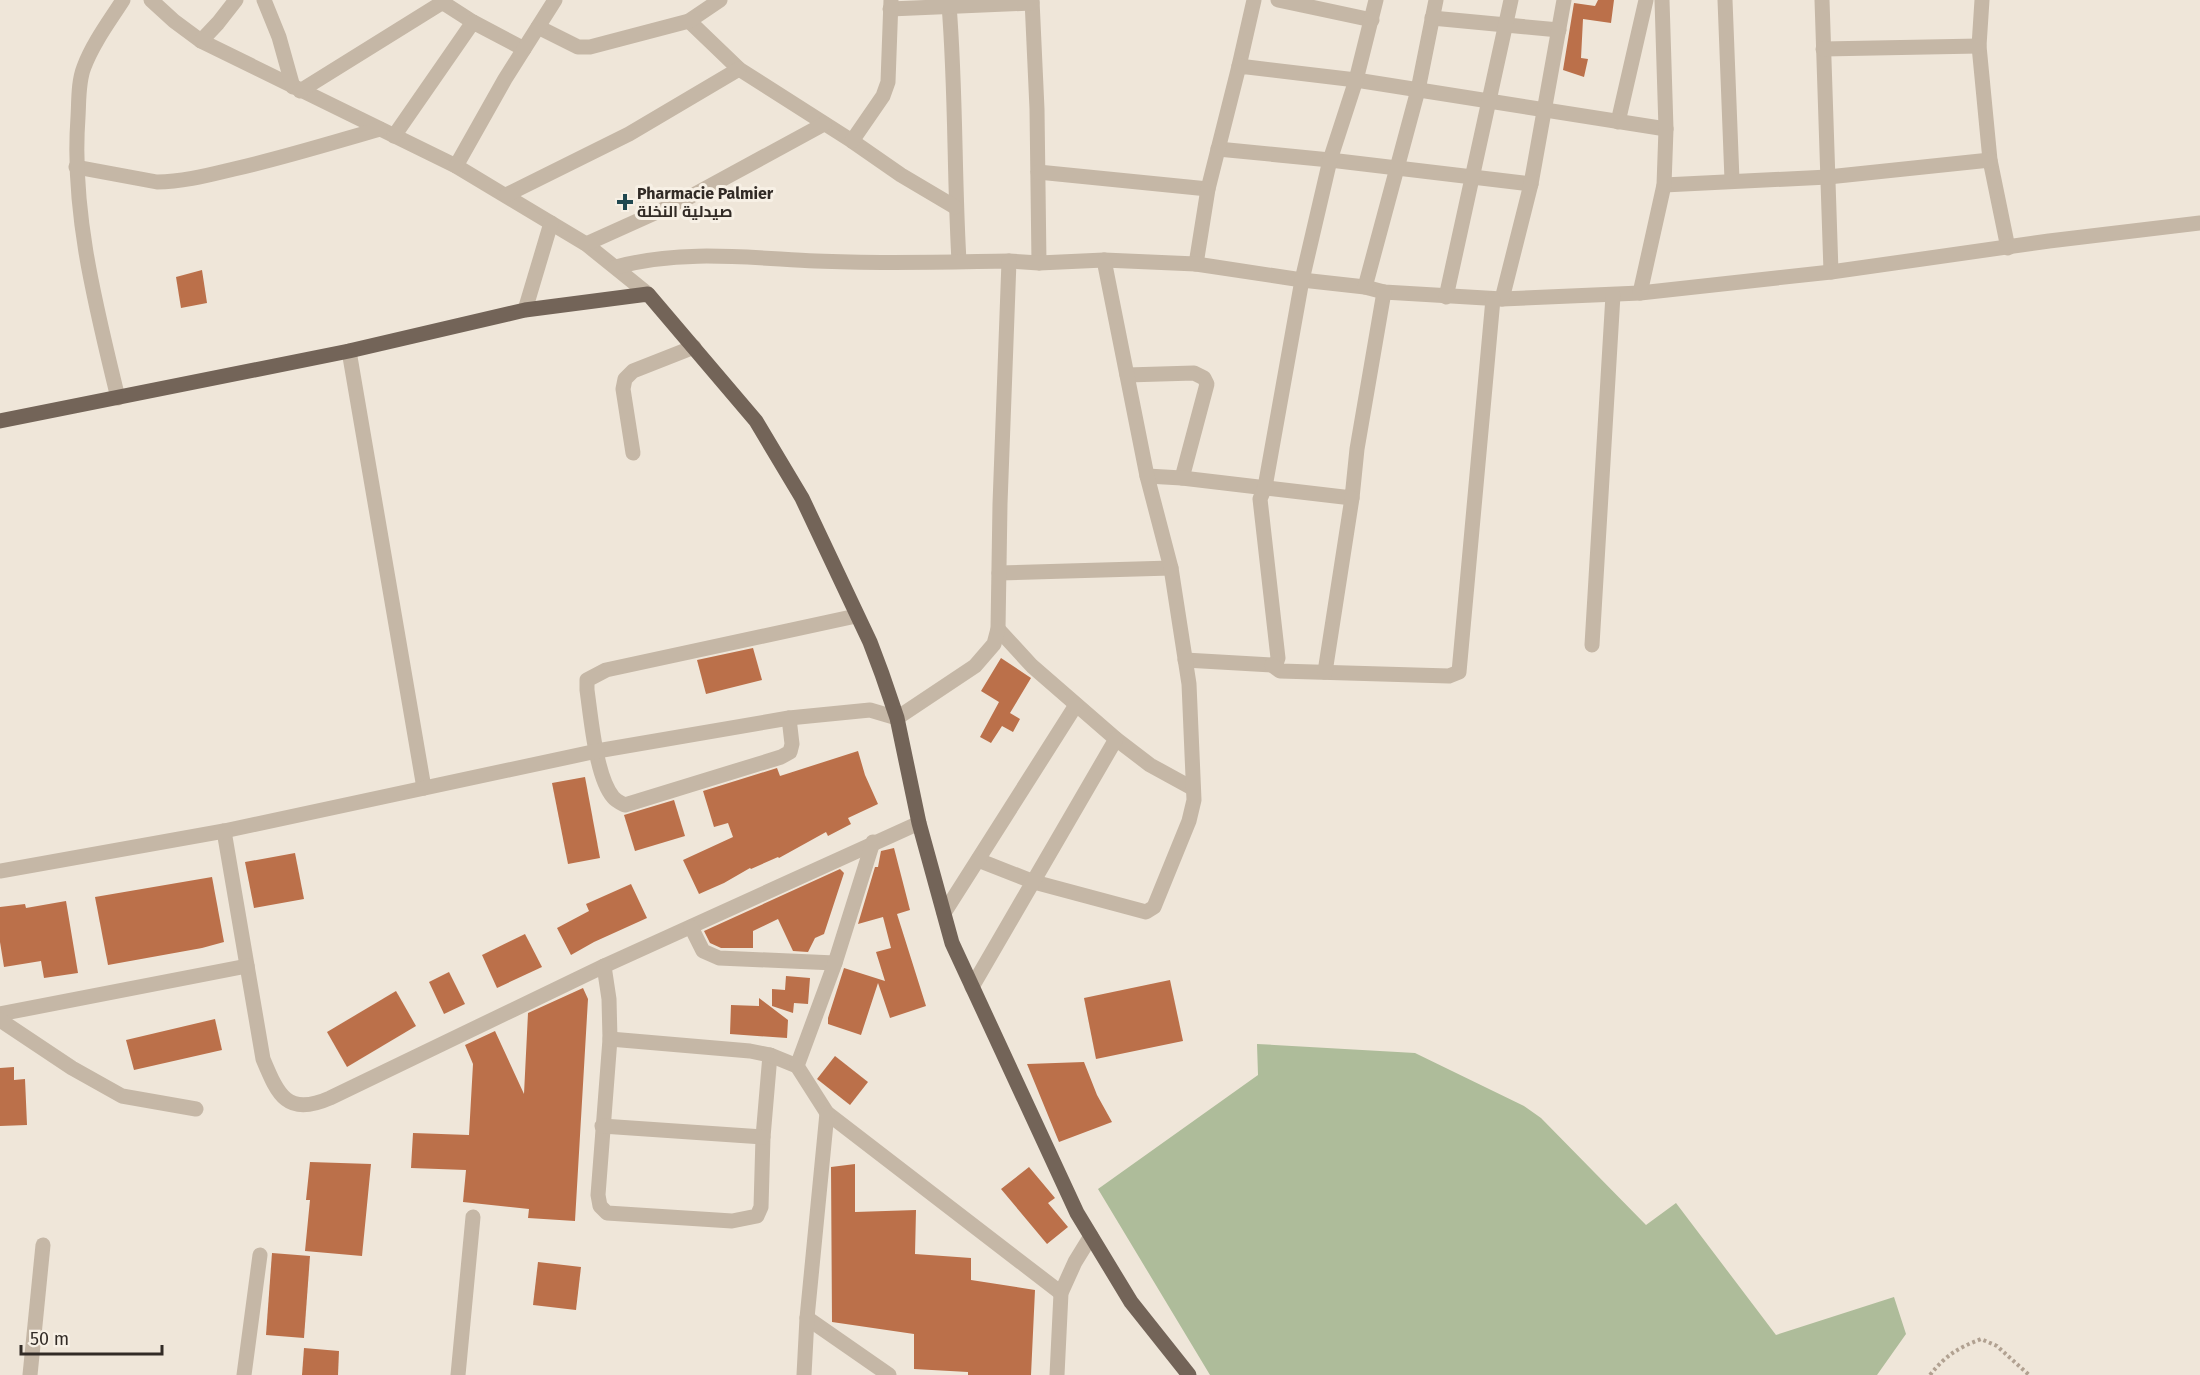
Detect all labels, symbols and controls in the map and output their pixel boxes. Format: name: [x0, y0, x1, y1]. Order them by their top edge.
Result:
place label: Pharmacie Palmier صيدلية النخلة: [637, 184, 774, 221]
marker: Pharmacie Palmier صيدلية النخلة: [618, 195, 632, 209]
scale bar: [21, 1318, 162, 1356]
text: 50 m: [30, 1328, 69, 1350]

